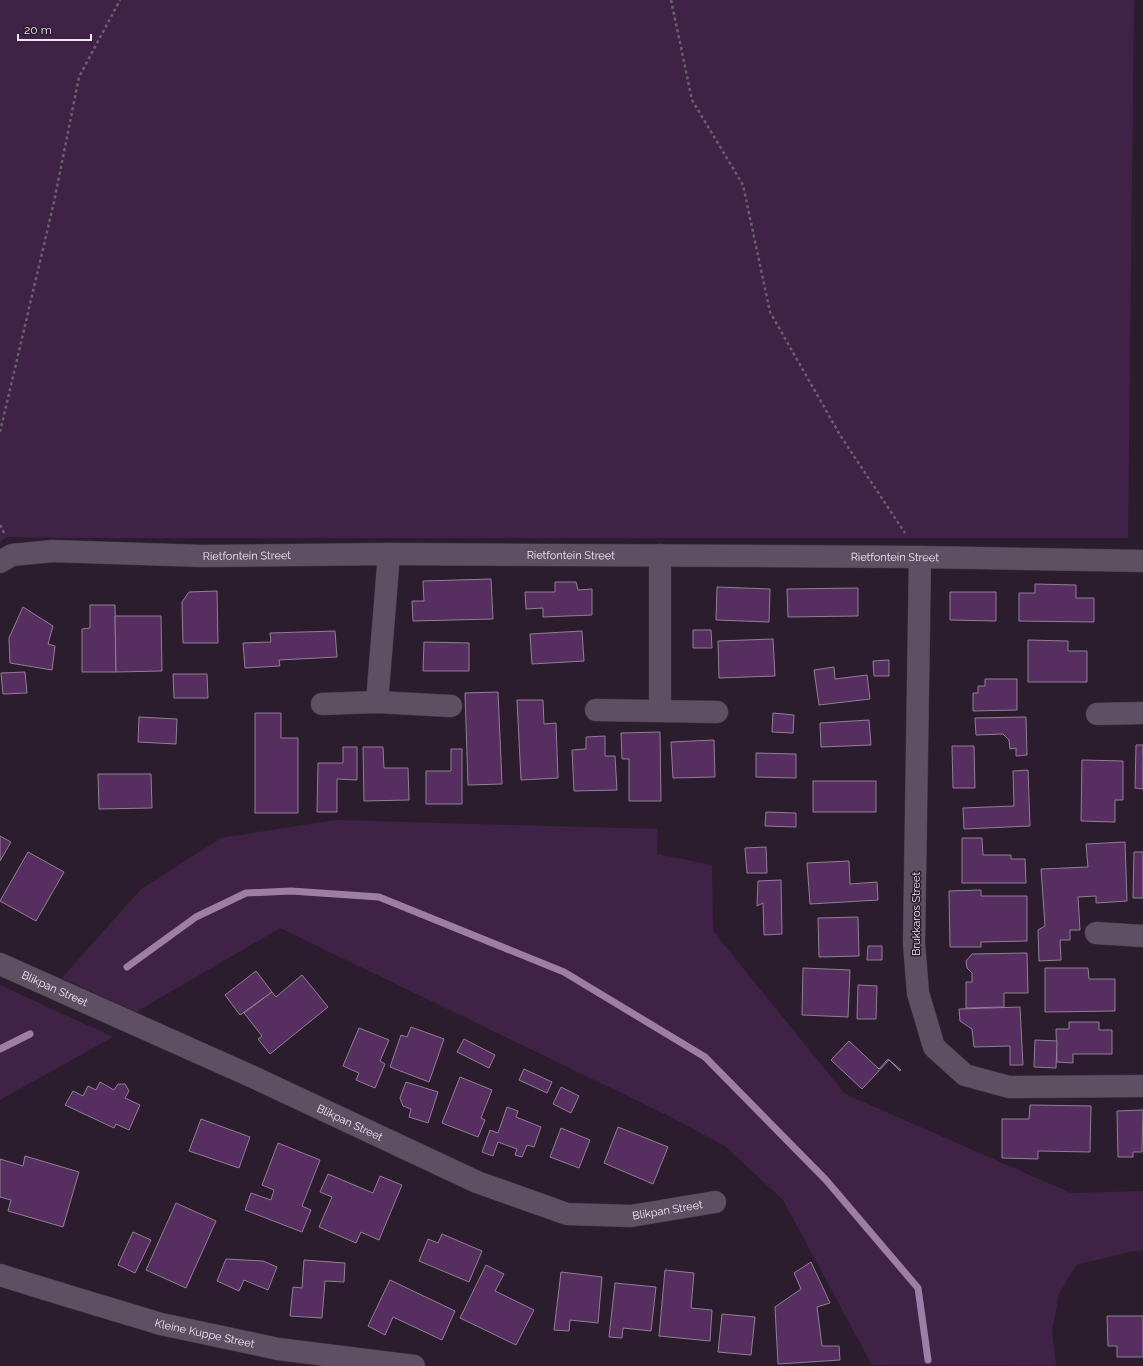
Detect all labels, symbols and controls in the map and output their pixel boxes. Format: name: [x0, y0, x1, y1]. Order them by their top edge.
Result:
scale bar: [18, 16, 91, 42]
text: 20 m: [24, 23, 52, 37]
street label: Rietfontein Street: [527, 548, 615, 562]
street label: Rietfontein Street: [203, 549, 291, 563]
street label: Rietfontein Street: [851, 550, 939, 564]
street label: Brukkaros Street: [910, 872, 923, 956]
street label: Blikpan Street: [20, 968, 90, 1009]
street label: Blikpan Street: [315, 1101, 385, 1143]
street label: Blikpan Street: [631, 1198, 704, 1222]
street label: Kleine Kuppe Street: [153, 1316, 256, 1350]

